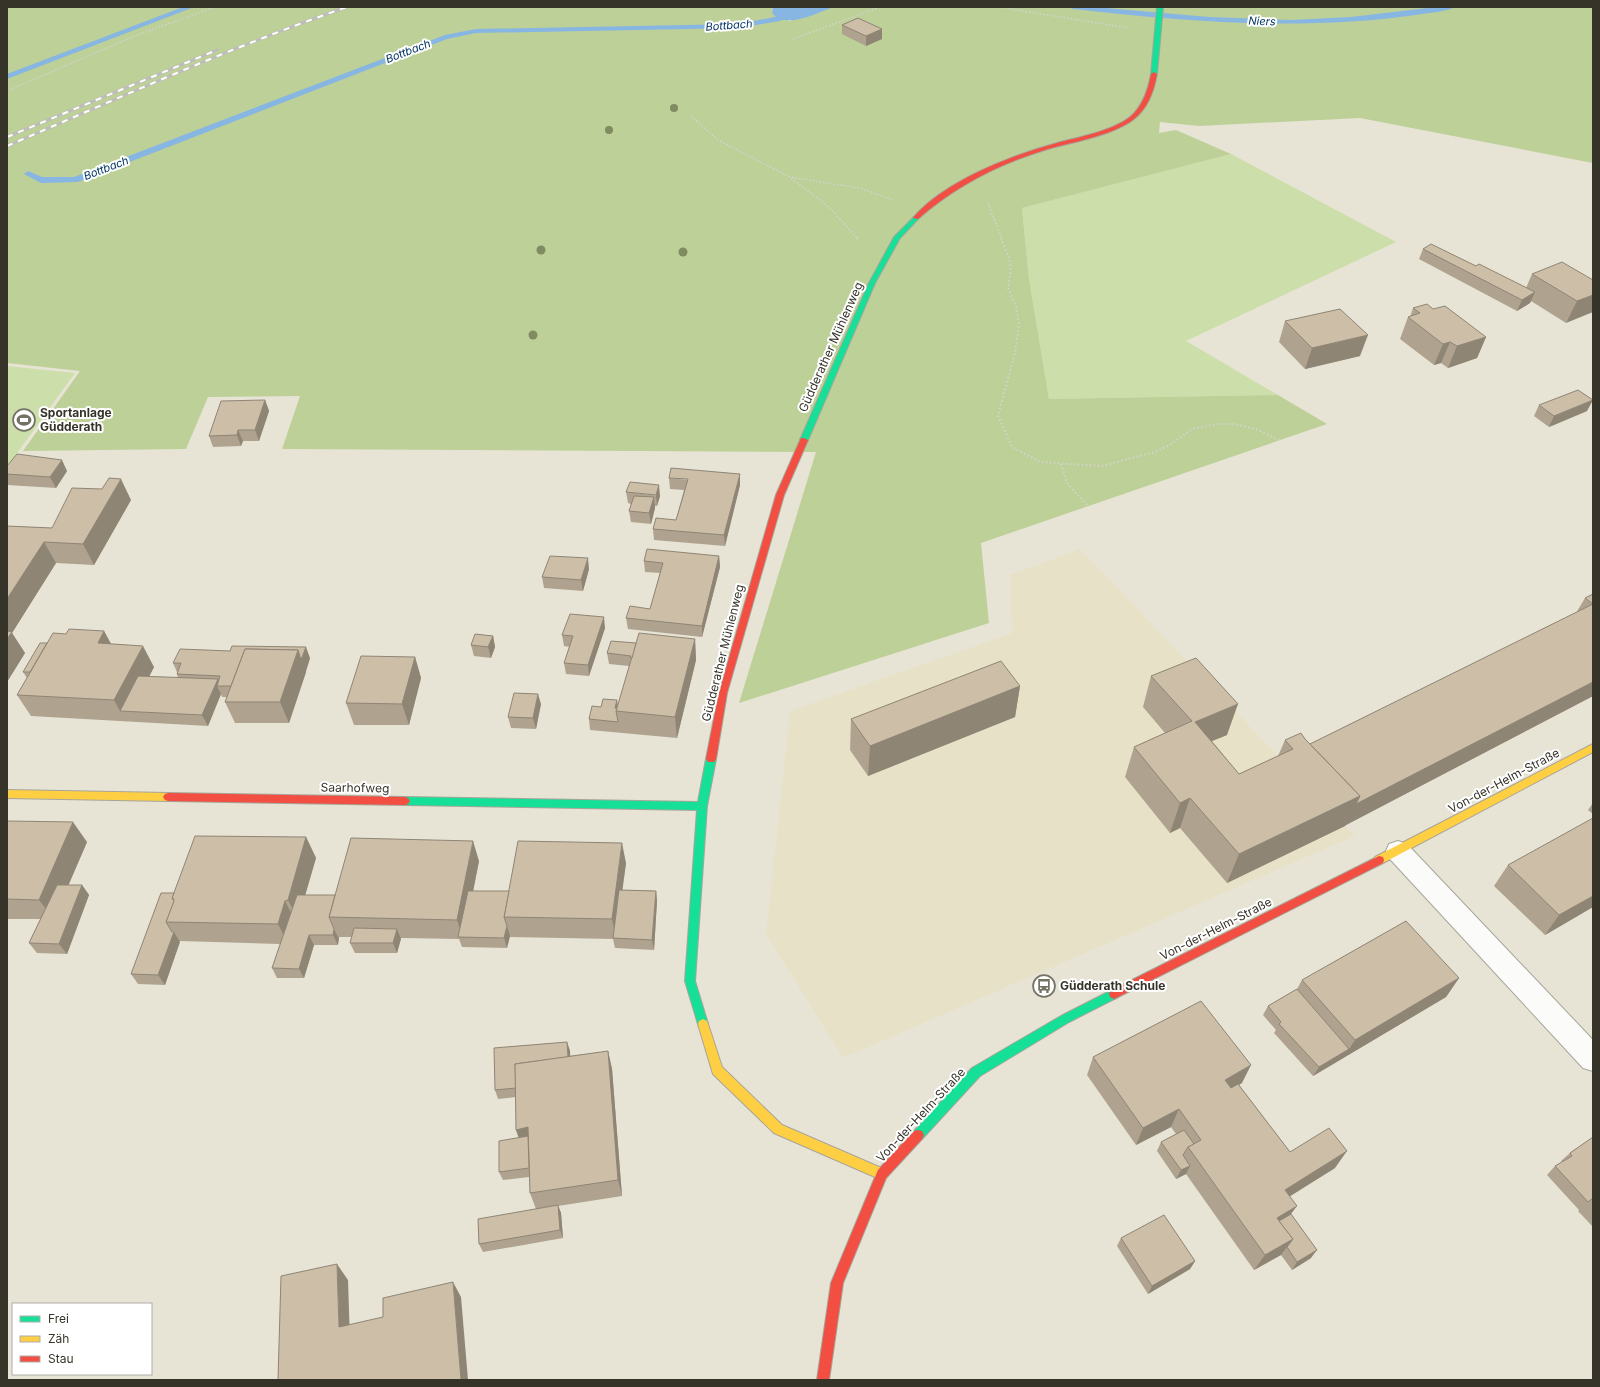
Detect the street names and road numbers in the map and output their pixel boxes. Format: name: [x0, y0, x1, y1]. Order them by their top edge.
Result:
street label: Güdderather Mühlenweg: [795, 279, 866, 414]
street label: Güdderather Mühlenweg: [698, 583, 747, 723]
street label: Von-der-Helm-Straße: [1446, 745, 1562, 816]
street label: Saarhofweg: [321, 779, 390, 796]
street label: Von-der-Helm-Straße: [1157, 894, 1274, 963]
street label: Von-der-Helm-Straße: [873, 1064, 968, 1165]

